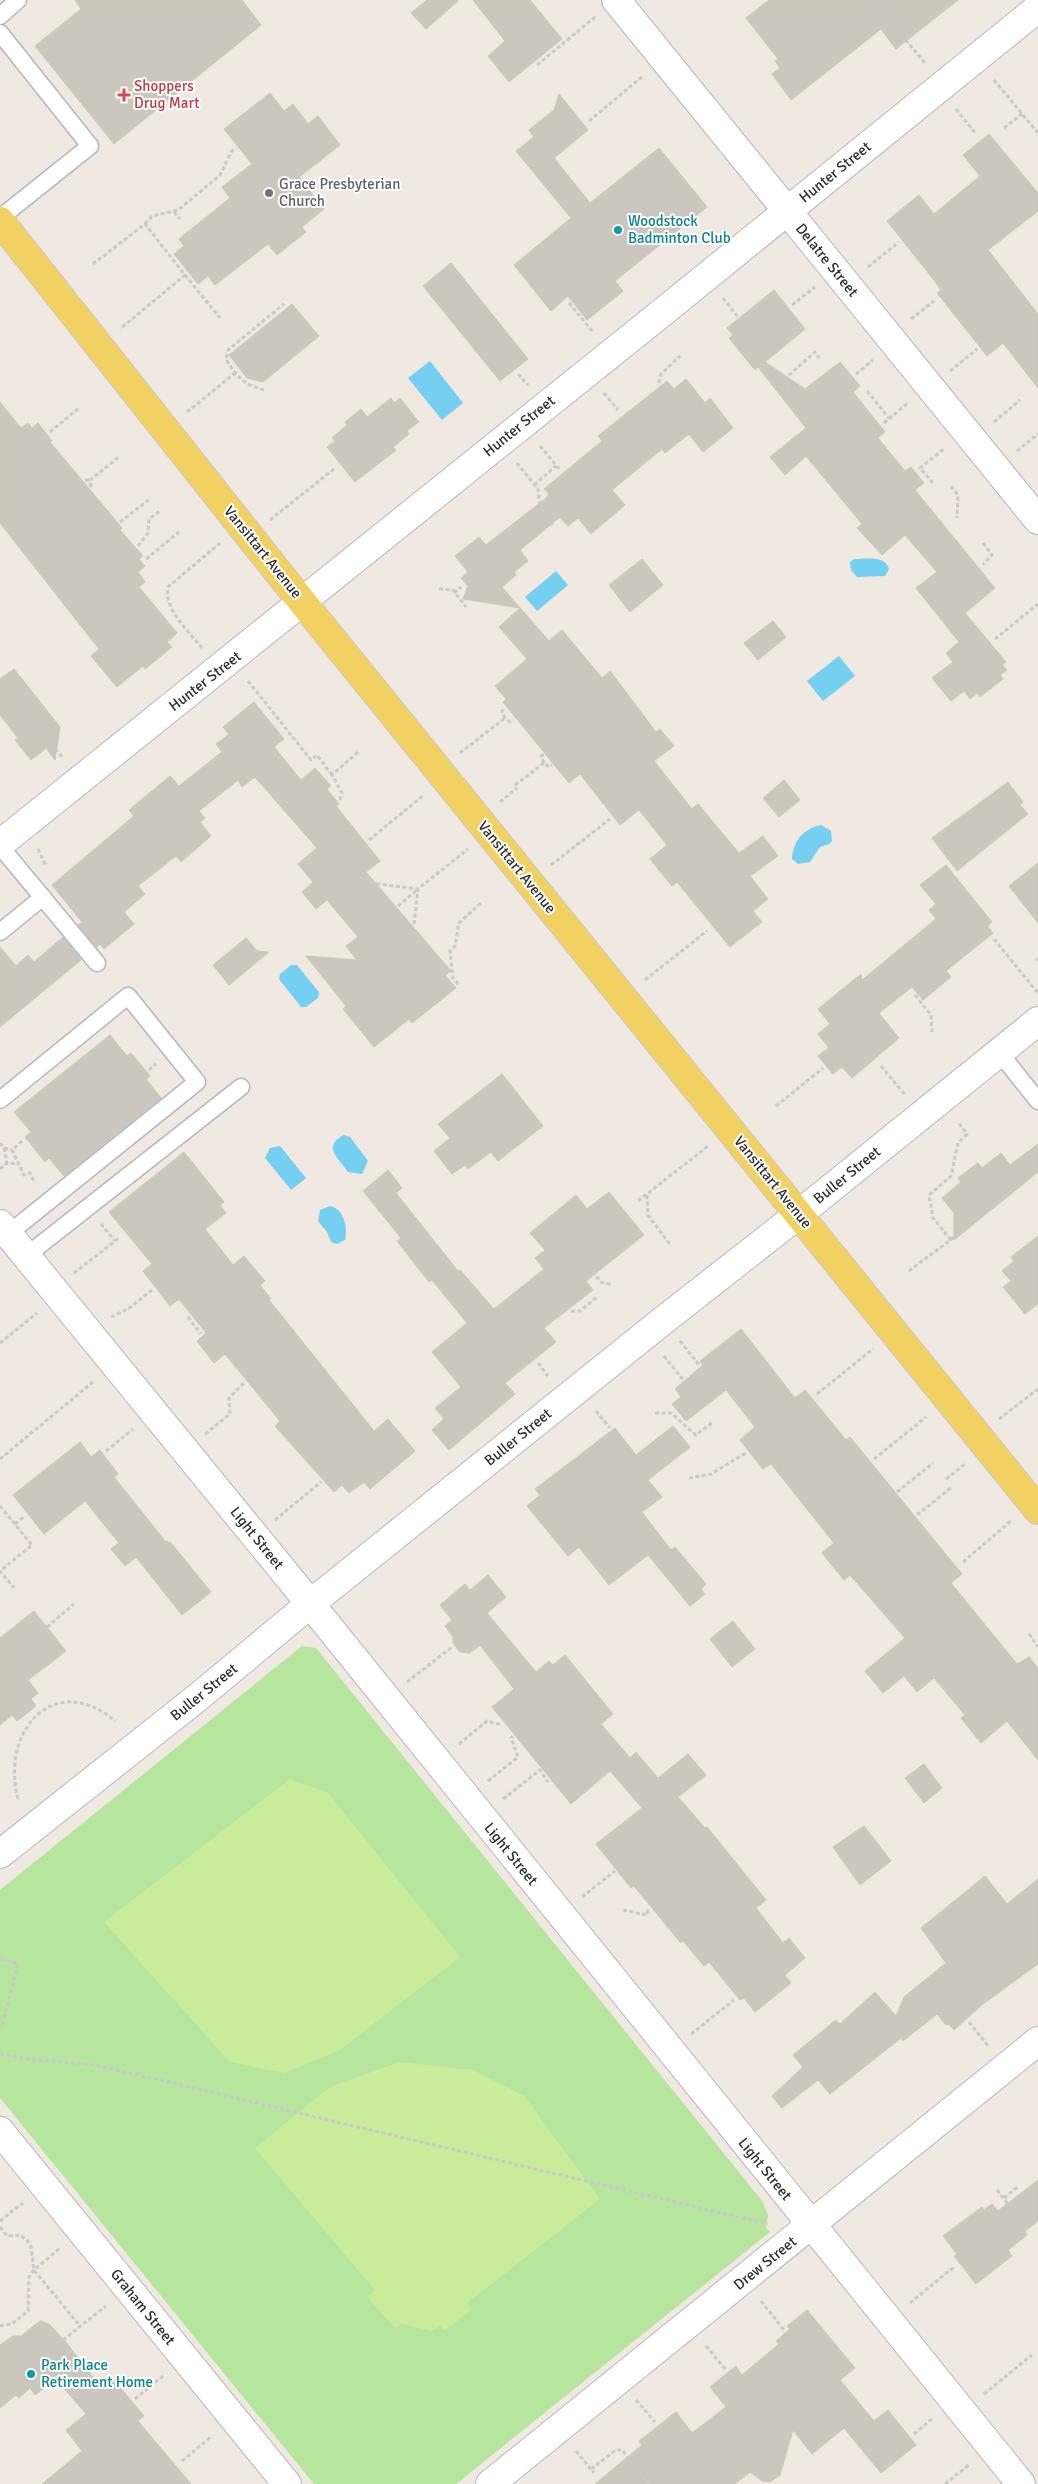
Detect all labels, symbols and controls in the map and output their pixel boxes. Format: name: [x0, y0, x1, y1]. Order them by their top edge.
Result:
place label: Shoppers Drug Mart: [134, 77, 199, 112]
marker: Shoppers Drug Mart: [118, 89, 130, 101]
street label: Hunter Street: [796, 138, 874, 206]
place label: Grace Presbyterian Church: [279, 175, 400, 210]
marker: Grace Presbyterian Church: [263, 187, 275, 199]
place label: Woodstock Badminton Club: [628, 212, 731, 247]
street label: Delatre Street: [792, 220, 862, 300]
marker: Woodstock Badminton Club: [612, 224, 624, 236]
street label: Hunter Street: [480, 392, 558, 460]
street label: Vansittart Avenue: [220, 502, 306, 602]
street label: Hunter Street: [165, 647, 245, 715]
street label: Vansittart Avenue: [474, 817, 560, 917]
street label: Vansittart Avenue: [730, 1132, 816, 1232]
street label: Buller Street: [810, 1142, 884, 1208]
street label: Buller Street: [481, 1404, 555, 1470]
street label: Light Street: [226, 1503, 288, 1573]
street label: Buller Street: [167, 1659, 241, 1725]
street label: Light Street: [480, 1819, 542, 1889]
street label: Light Street: [734, 2134, 796, 2204]
street label: Drew Street: [730, 2232, 800, 2294]
street label: Graham Street: [107, 2265, 179, 2349]
place label: Park Place Retirement Home: [41, 2356, 153, 2391]
marker: Park Place Retirement Home: [25, 2368, 37, 2380]

